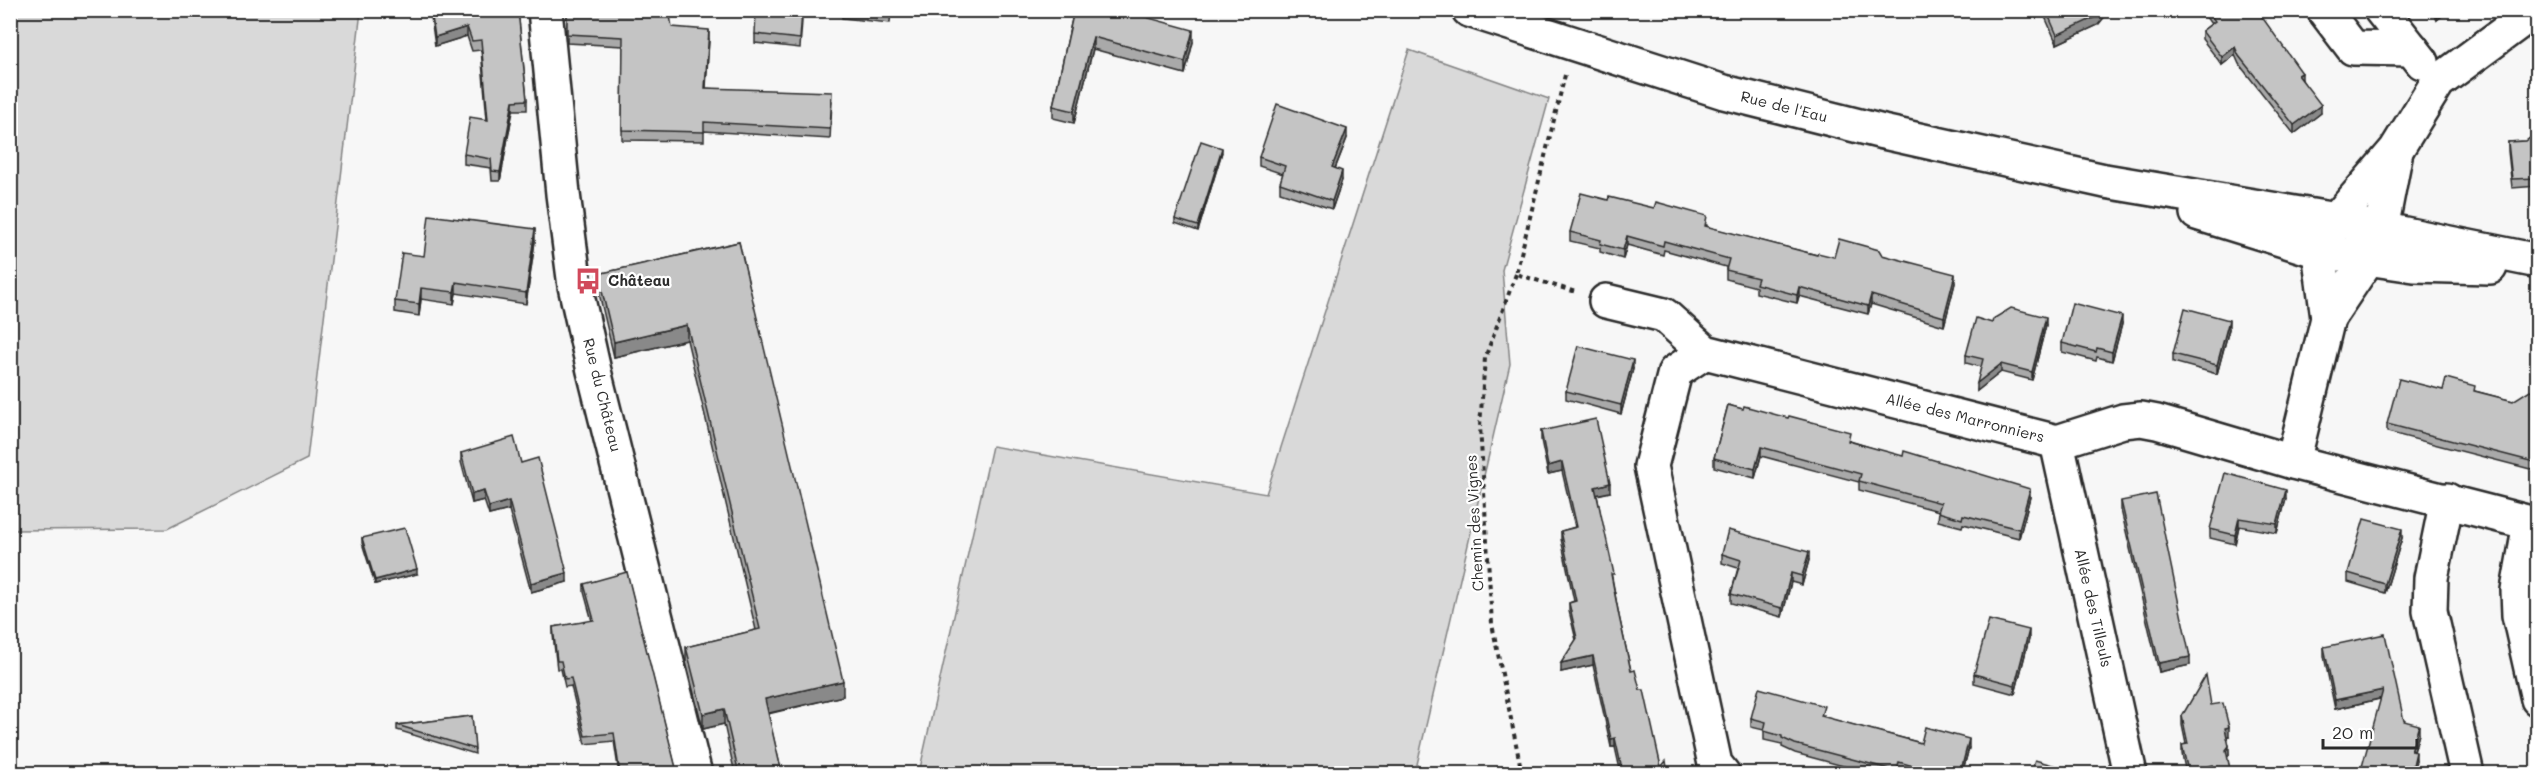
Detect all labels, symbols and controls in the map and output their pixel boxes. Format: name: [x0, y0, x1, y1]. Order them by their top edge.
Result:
street label: Rue de l'Eau: [1739, 86, 1830, 126]
bus stop icon: Château: [573, 266, 603, 296]
place label: Château: [608, 270, 670, 290]
street label: Rue du Château: [579, 336, 627, 454]
street label: Allée des Marronniers: [1884, 388, 2047, 446]
street label: Chemin des Vignes: [1460, 454, 1488, 592]
street label: Allée des Tilleuls: [2071, 546, 2117, 669]
scale bar: [2323, 712, 2418, 750]
text: 20 m: [2332, 720, 2373, 744]

